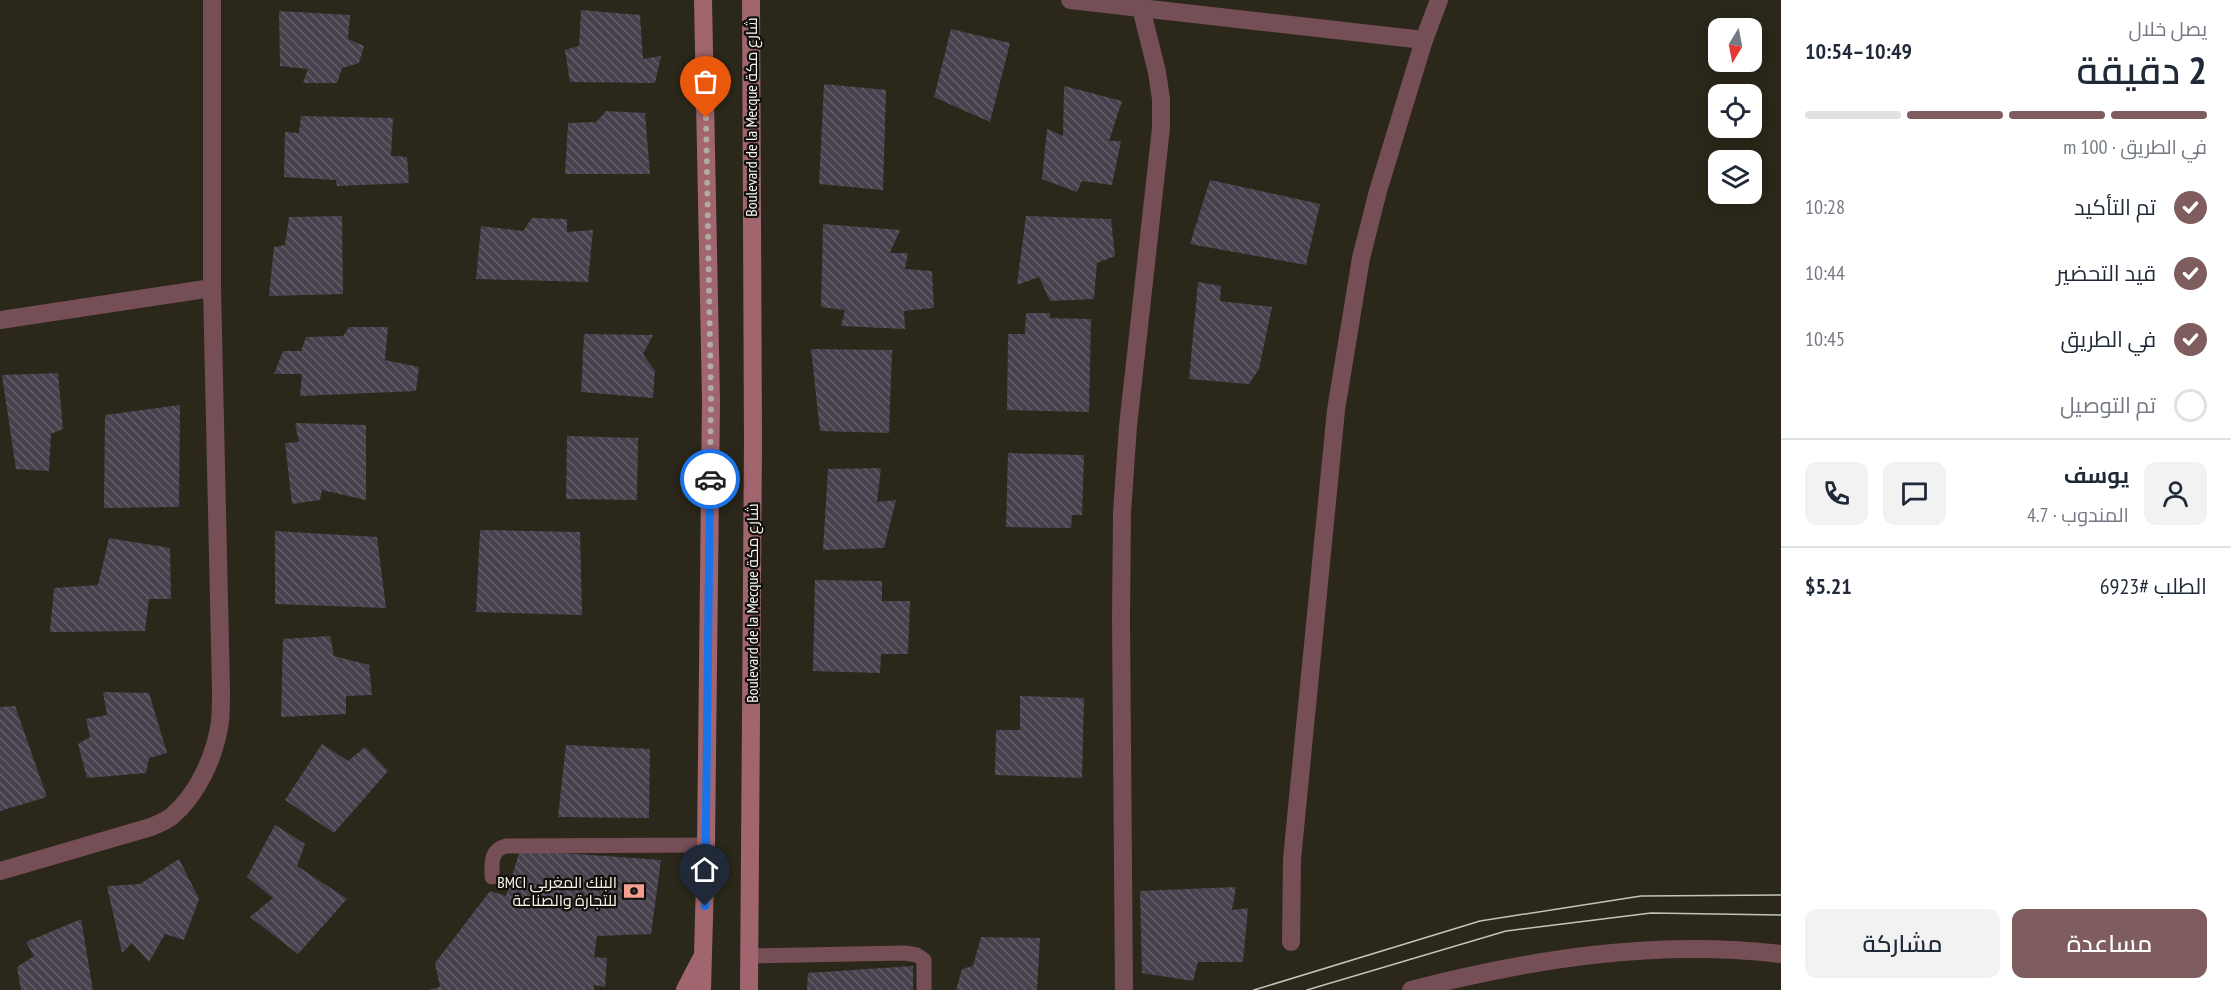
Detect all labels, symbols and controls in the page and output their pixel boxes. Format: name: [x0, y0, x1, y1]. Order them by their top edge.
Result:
text: يصل خلال: [2129, 16, 2207, 42]
street label: Boulevard de la Mecque شارع مكة: [741, 17, 763, 217]
north arrow: [1708, 18, 1762, 72]
map controls: [1708, 18, 1762, 204]
text: 10:49–10:54: [1805, 37, 1912, 65]
text: 2 دقيقة: [2076, 44, 2207, 95]
pin: [680, 56, 731, 118]
icon: bag: [689, 65, 722, 98]
button: locate: [1708, 84, 1762, 138]
text: في الطريق · 100 m: [2063, 134, 2207, 160]
button: layers: [1708, 150, 1762, 204]
icon: check: [2174, 191, 2207, 224]
text: تم التأكيد: [2074, 193, 2156, 221]
text: 10:28: [1805, 194, 1845, 220]
icon: check: [2174, 257, 2207, 290]
text: قيد التحضير: [2056, 259, 2156, 287]
text: 10:44: [1805, 260, 1845, 286]
icon: check: [2174, 323, 2207, 356]
text: في الطريق: [2061, 325, 2156, 353]
text: 10:45: [1805, 326, 1845, 352]
text: تم التوصيل: [2060, 391, 2156, 419]
courier: [680, 449, 740, 509]
text: يوسف: [2064, 461, 2129, 489]
button: phone: [1805, 462, 1868, 525]
button: chat: [1883, 462, 1946, 525]
button: person: [2144, 462, 2207, 525]
icon: car: [694, 463, 727, 496]
text: المندوب · 4.7: [2027, 502, 2129, 528]
street label: Boulevard de la Mecque شارع مكة: [742, 503, 764, 703]
text: $5.21: [1805, 572, 1852, 600]
text: الطلب #6923: [2100, 572, 2207, 600]
pin: [679, 844, 730, 906]
icon: home: [688, 853, 721, 886]
place label: BMCI البنك المغربي للتجارة والصناعة: [497, 872, 617, 910]
bank icon: BMCI البنك المغربي للتجارة والصناعة: [622, 879, 646, 903]
button: مشاركة: [1805, 909, 2000, 978]
button: مساعدة: [2012, 909, 2207, 978]

